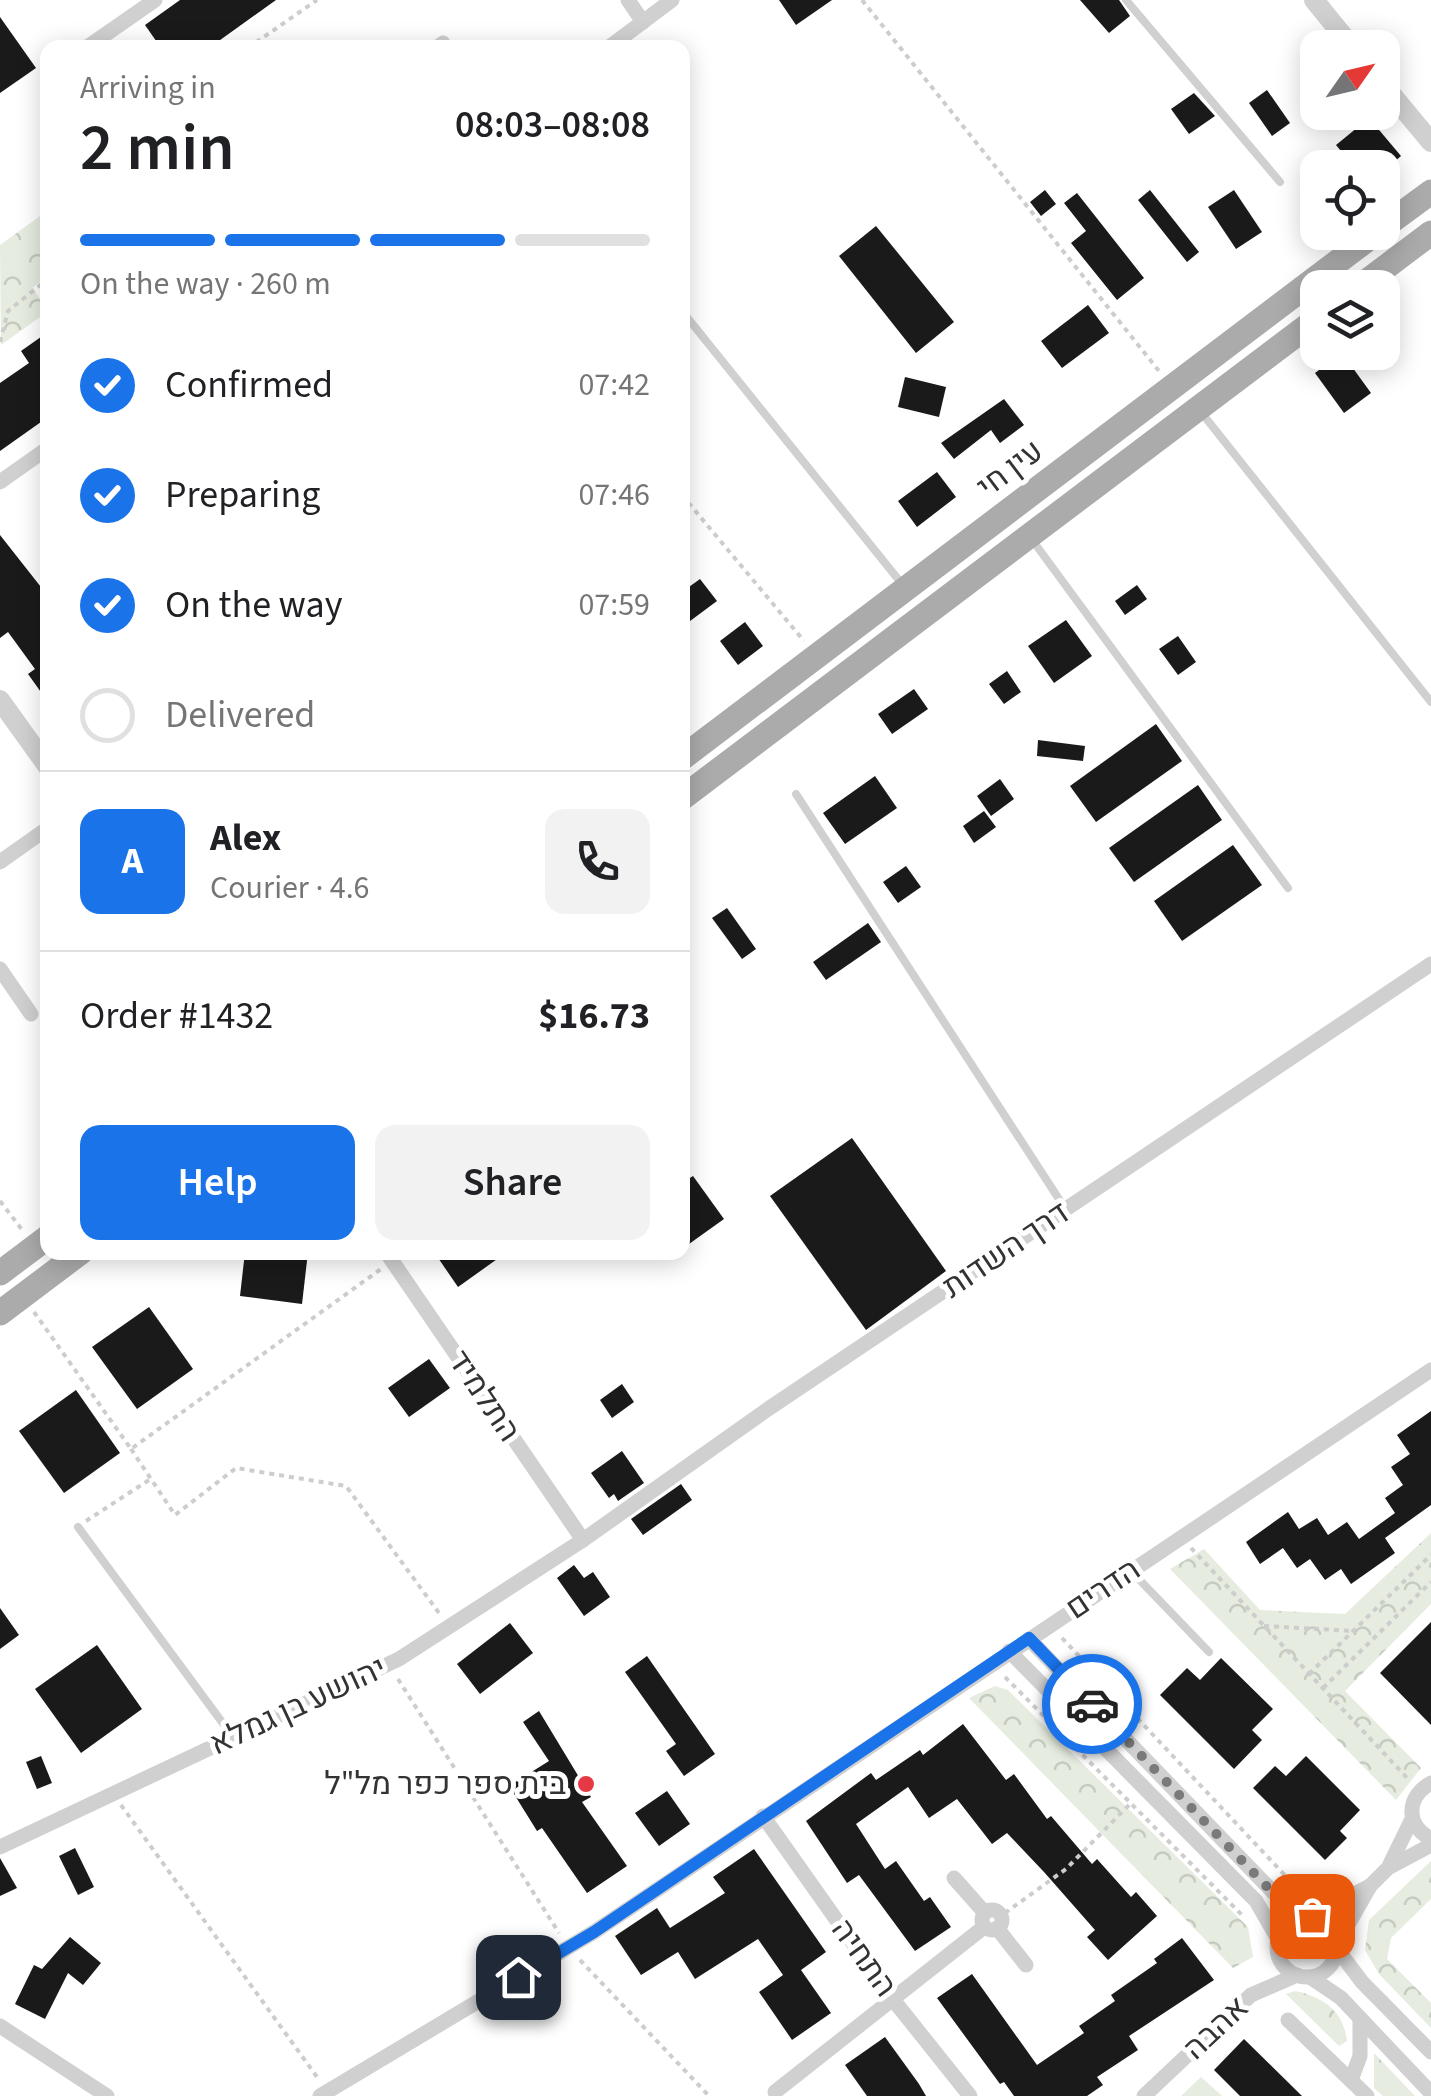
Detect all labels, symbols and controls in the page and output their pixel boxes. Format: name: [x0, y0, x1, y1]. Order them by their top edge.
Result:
north arrow: [1300, 30, 1400, 130]
map controls: [1300, 30, 1400, 370]
text: Arriving in: [80, 65, 216, 111]
text: 08:03–08:08: [455, 98, 650, 152]
text: 2 min: [80, 102, 235, 195]
button: locate: [1300, 150, 1400, 250]
text: On the way · 260 m: [80, 261, 331, 307]
button: layers: [1300, 270, 1400, 370]
icon: check: [80, 358, 135, 413]
text: Confirmed: [165, 358, 333, 412]
text: 07:42: [578, 362, 650, 408]
street label: עין חי: [967, 429, 1053, 509]
icon: check: [80, 468, 135, 523]
text: Preparing: [165, 468, 320, 522]
text: 07:46: [578, 472, 650, 518]
icon: check: [80, 578, 135, 633]
text: On the way: [165, 578, 342, 632]
text: 07:59: [578, 582, 650, 628]
text: Delivered: [165, 688, 315, 742]
button: phone: [545, 809, 650, 914]
text: Alex: [210, 811, 281, 865]
text: A: [122, 834, 143, 888]
text: Courier · 4.6: [210, 865, 370, 911]
text: Order #1432: [80, 989, 273, 1043]
text: $16.73: [538, 989, 650, 1043]
button: Help: [80, 1125, 355, 1240]
button: Share: [375, 1125, 650, 1240]
street label: דרך השדות: [933, 1190, 1079, 1310]
street label: התלמיד: [436, 1341, 532, 1451]
street label: הדרים: [1056, 1547, 1150, 1631]
street label: יהושע בן גמלא: [202, 1645, 394, 1767]
courier: [1042, 1654, 1142, 1754]
icon: car: [1065, 1677, 1120, 1732]
place label: בית ספר כפר מל"ל: [324, 1761, 566, 1807]
marker: בית ספר כפר מל"ל: [575, 1773, 597, 1795]
pin: [1270, 1874, 1355, 1959]
icon: bag: [1285, 1889, 1340, 1944]
street label: התחיה: [820, 1909, 908, 2007]
pin: [476, 1935, 561, 2020]
icon: home: [491, 1950, 546, 2005]
street label: אהבה: [1173, 1986, 1259, 2070]

